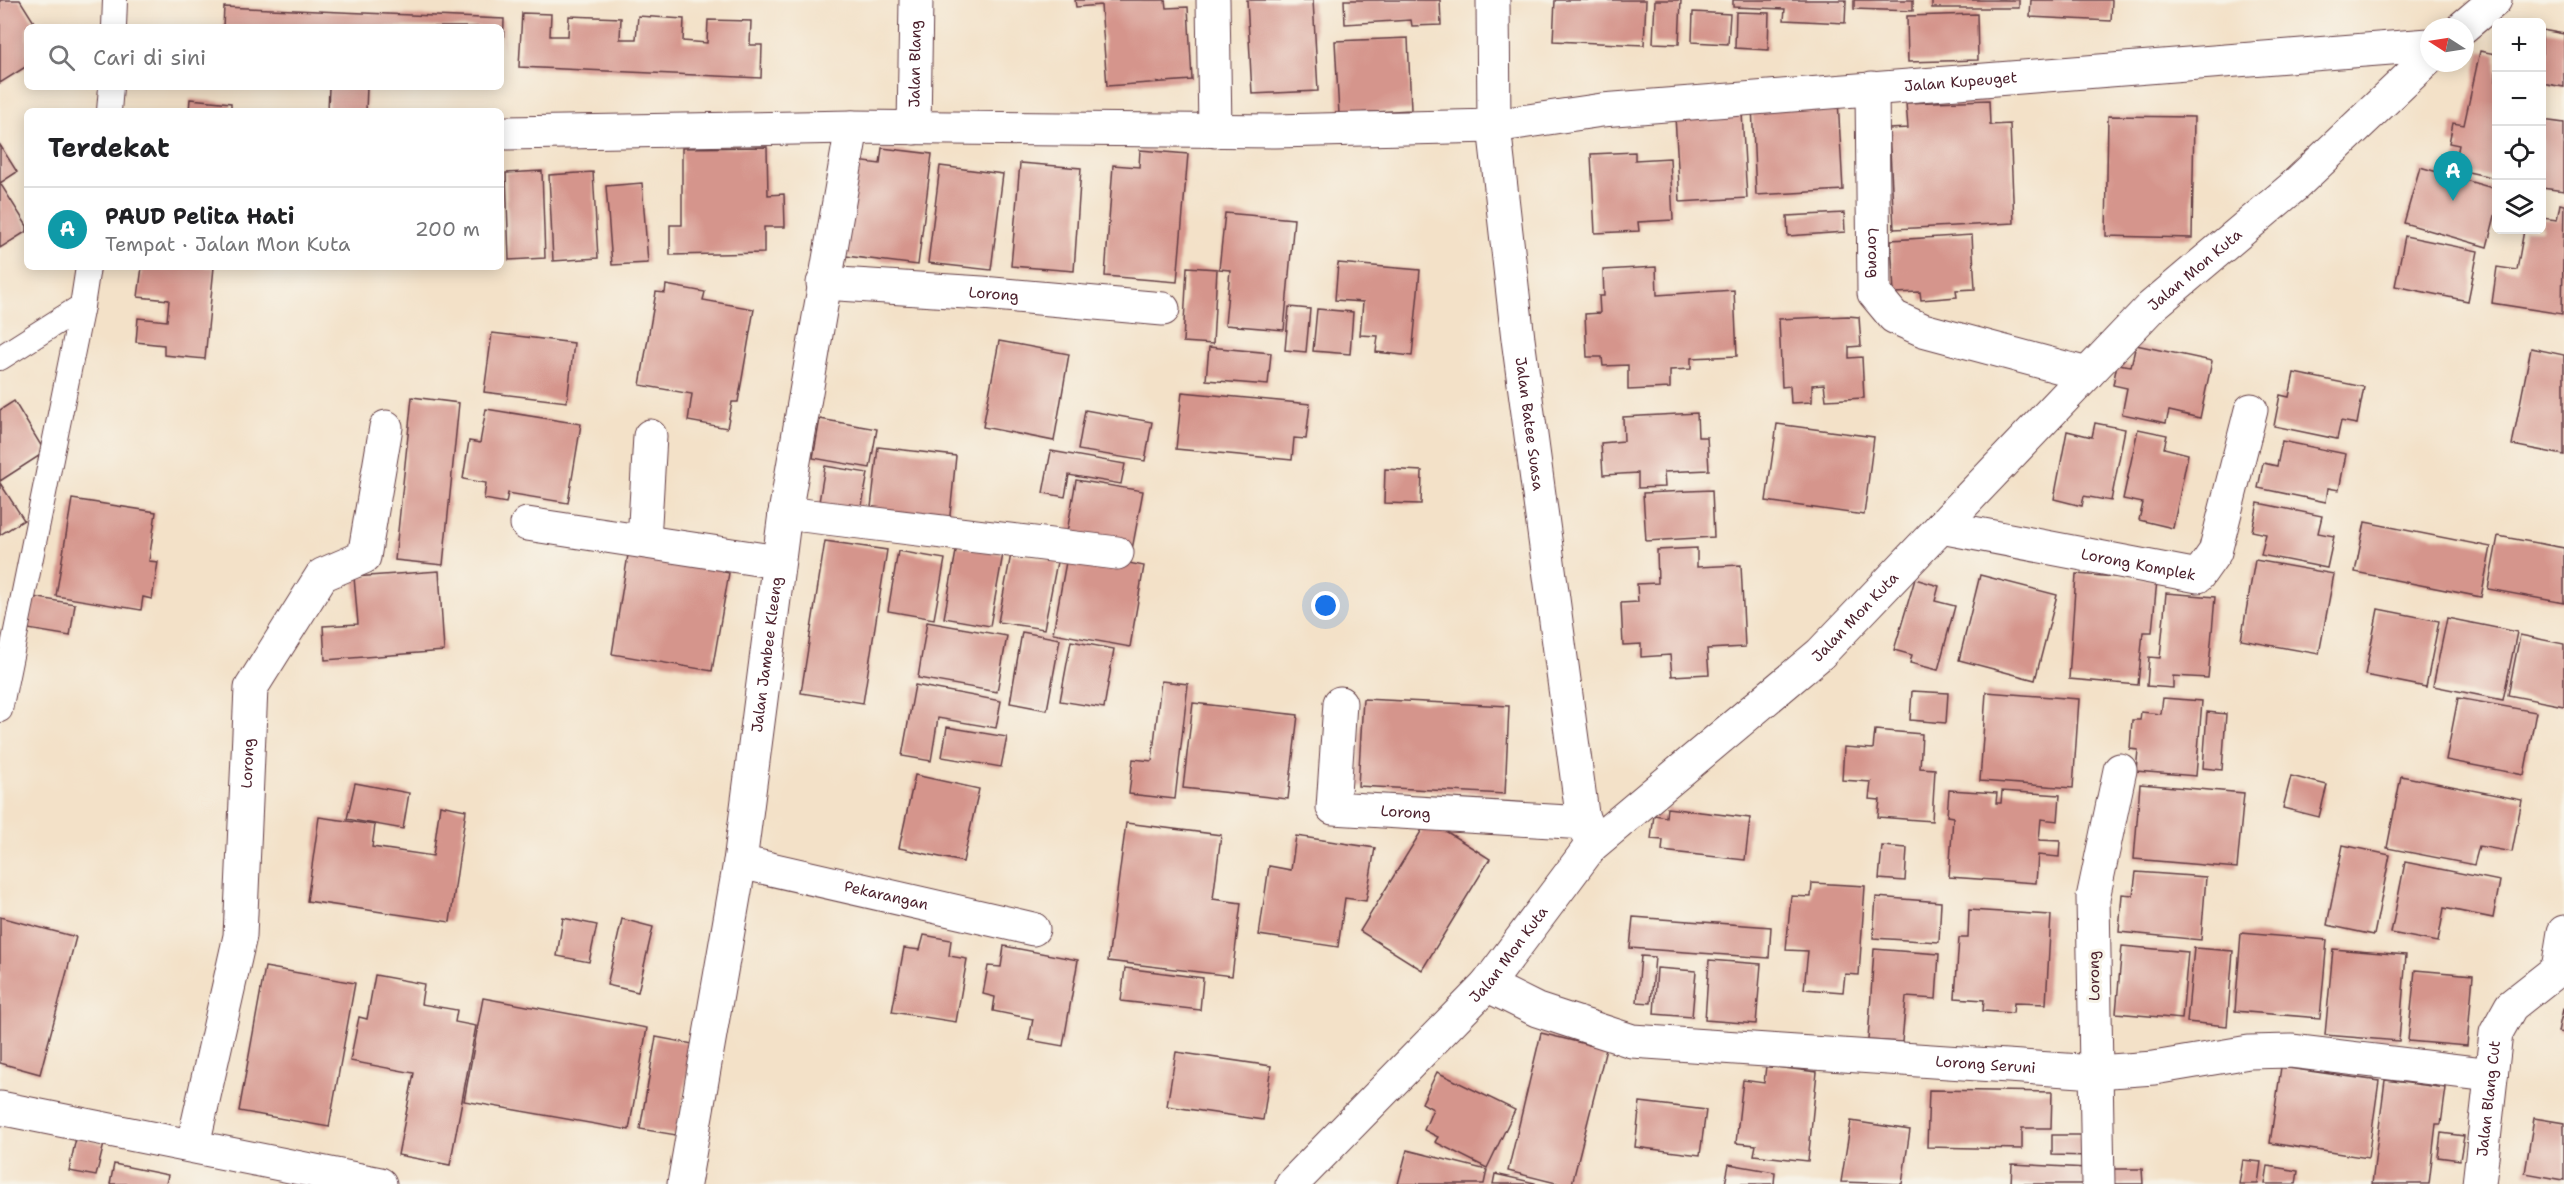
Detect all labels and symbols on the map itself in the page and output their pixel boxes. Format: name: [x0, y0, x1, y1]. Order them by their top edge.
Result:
north arrow: [2420, 18, 2474, 72]
street label: Jalan Blang: [904, 20, 926, 108]
street label: Jalan Kupeuget: [1903, 67, 2018, 96]
pin: A: [2434, 152, 2472, 201]
street label: Jalan Mon Kuta: [2144, 224, 2247, 315]
street label: Lorong: [1863, 228, 1884, 278]
street label: Lorong: [968, 282, 1020, 306]
street label: Jalan Batee Suasa: [1511, 356, 1548, 493]
street label: Lorong Komplek: [2079, 544, 2197, 585]
street label: Jalan Mon Kuta: [1808, 567, 1903, 667]
street label: Jalan Jambee Kleeng: [747, 575, 787, 734]
your location: [1311, 591, 1340, 620]
street label: Lorong: [237, 738, 259, 789]
street label: Lorong: [1380, 801, 1431, 824]
street label: Pekarangan: [842, 876, 930, 915]
street label: Jalan Mon Kuta: [1465, 902, 1553, 1007]
street label: Lorong: [2084, 951, 2104, 1001]
street label: Jalan Blang Cut: [2472, 1039, 2505, 1158]
street label: Lorong Seruni: [1935, 1051, 2036, 1078]

